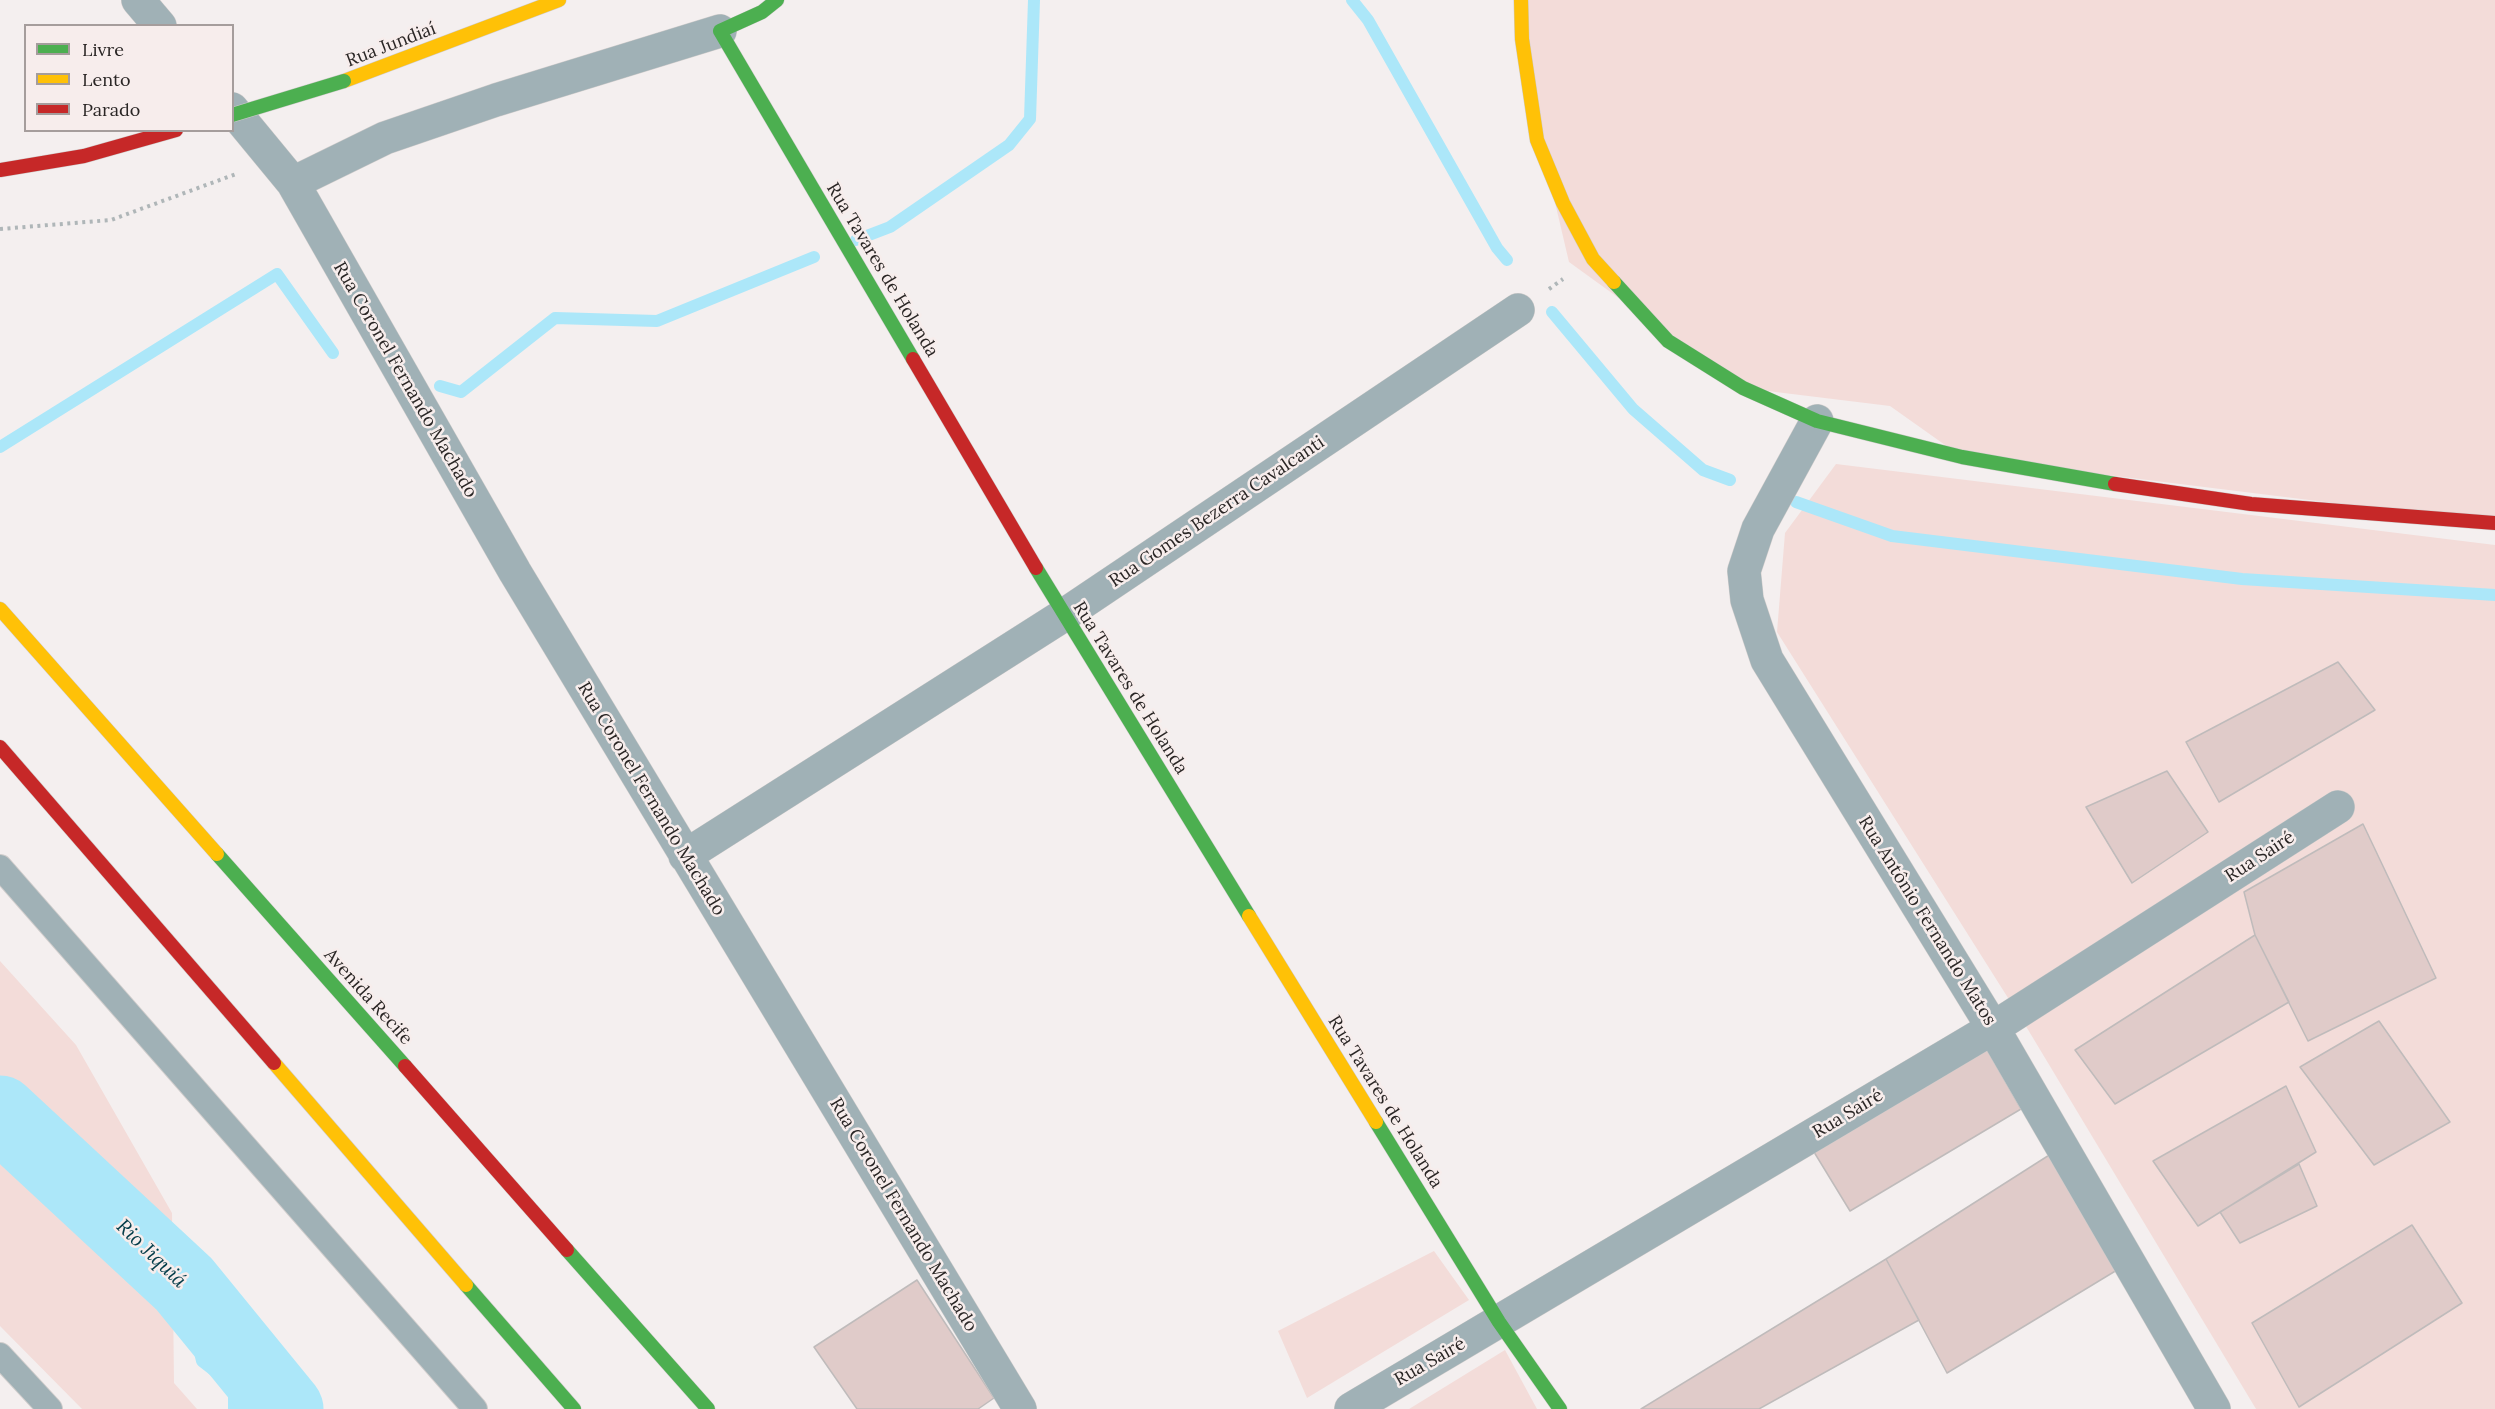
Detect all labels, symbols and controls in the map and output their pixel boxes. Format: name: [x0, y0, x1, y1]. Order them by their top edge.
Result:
street label: Rua Jundiaí: [343, 18, 439, 72]
legend: [24, 24, 234, 132]
text: Livre: [82, 38, 124, 61]
text: Lento: [82, 68, 130, 91]
text: Parado: [82, 98, 140, 121]
street label: Rua Tavares de Holanda: [821, 179, 943, 361]
street label: Rua Coronel Fernando Machado: [328, 258, 482, 502]
street label: Rua Gomes Bezerra Cavalcanti: [1105, 432, 1329, 592]
street label: Rua Tavares de Holanda: [1068, 598, 1192, 778]
street label: Rua Coronel Fernando Machado: [573, 678, 729, 920]
street label: Rua Antônio Fernando Matos: [1854, 812, 2000, 1030]
street label: Rua Sairé: [2221, 827, 2299, 887]
street label: Avenida Recife: [319, 945, 417, 1049]
street label: Rua Tavares de Holanda: [1323, 1012, 1447, 1192]
street label: Rua Sairé: [1809, 1085, 1887, 1143]
street label: Rua Coronel Fernando Machado: [825, 1094, 981, 1336]
water label: Rio Jiquiá: [111, 1215, 191, 1293]
street label: Rua Sairé: [1391, 1333, 1469, 1391]

